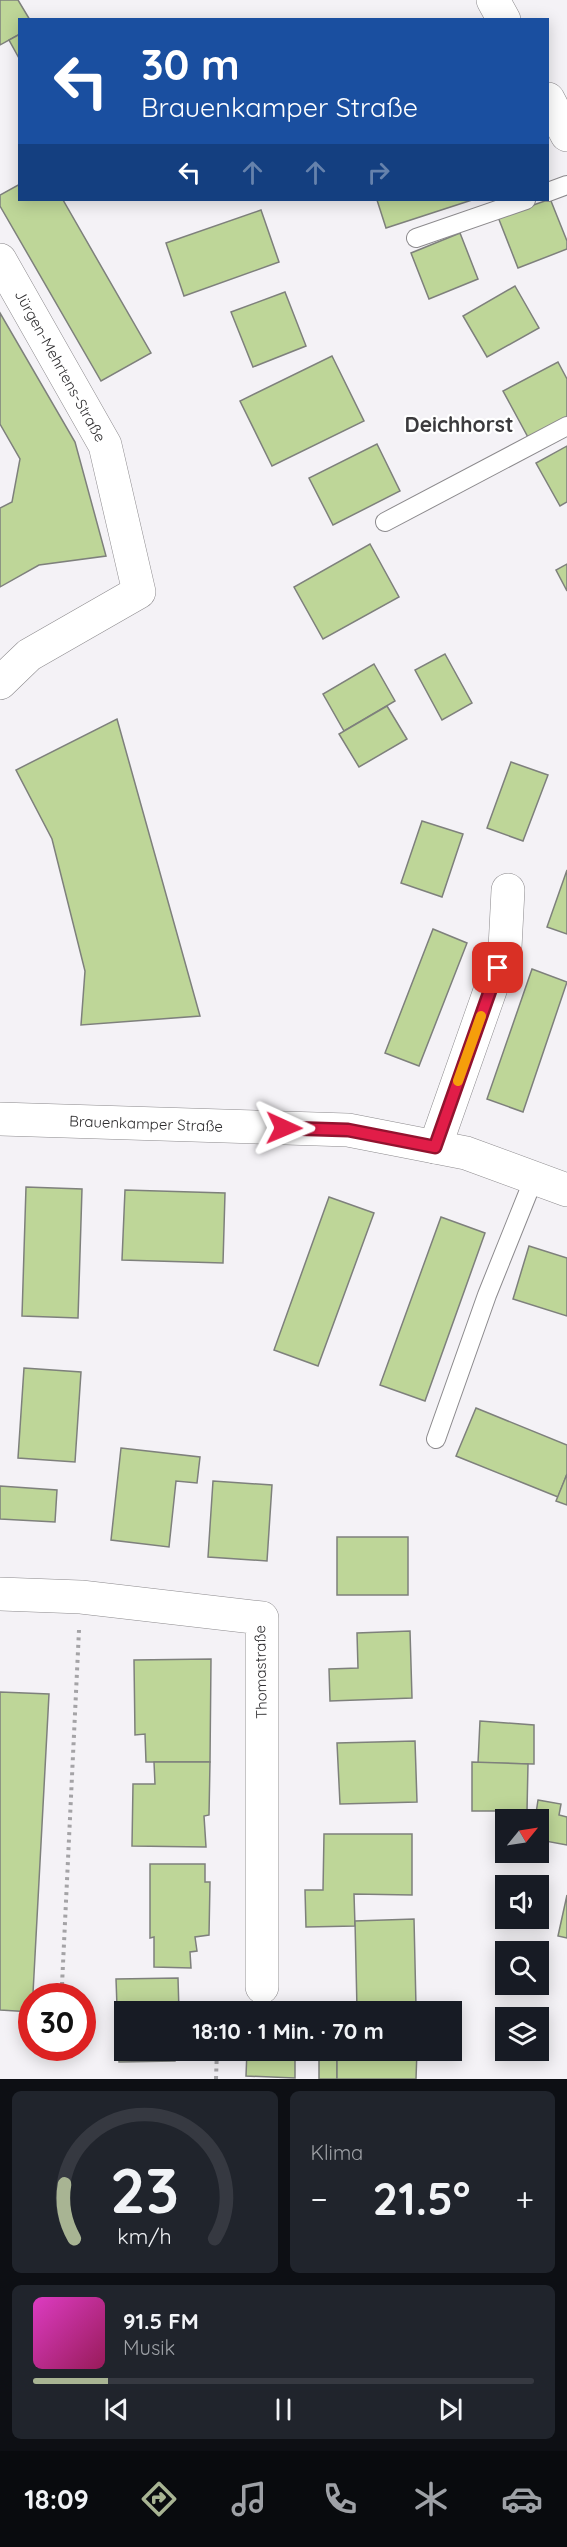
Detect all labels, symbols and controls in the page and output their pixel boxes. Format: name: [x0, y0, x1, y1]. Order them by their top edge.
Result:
text: 30 m: [141, 38, 240, 91]
icon: left: [42, 42, 120, 120]
text: Brauenkamper Straße: [141, 90, 418, 124]
icon: left: [173, 156, 206, 189]
icon: ahead: [236, 156, 269, 189]
icon: ahead: [299, 156, 332, 189]
icon: right: [362, 156, 395, 189]
street label: Jürgen-Mehrtens-Straße: [11, 287, 110, 445]
district label: Deichhorst: [405, 411, 514, 437]
pin: [472, 942, 523, 993]
icon: arrive: [481, 951, 514, 984]
position arrow: [252, 1096, 316, 1160]
street label: Brauenkamper Straße: [69, 1111, 223, 1136]
street label: Thomastraße: [250, 1625, 271, 1719]
north arrow: [495, 1809, 549, 1863]
map controls: [495, 1809, 549, 2061]
button: sound: [495, 1875, 549, 1929]
button: search: [495, 1941, 549, 1995]
speed limit sign: 30: [18, 1983, 96, 2061]
button: layers: [495, 2007, 549, 2061]
text: 18:10 · 1 Min. · 70 m: [192, 2017, 384, 2045]
text: Klima: [311, 2140, 363, 2165]
text: 23: [110, 2151, 179, 2229]
text: 21.5°: [373, 2170, 470, 2226]
text: −: [311, 2178, 328, 2219]
text: +: [515, 2178, 534, 2219]
text: km/h: [118, 2223, 172, 2249]
text: 91.5 FM: [123, 2307, 199, 2335]
text: Musik: [123, 2335, 175, 2360]
icon: previous: [100, 2393, 133, 2426]
icon: pause: [267, 2393, 300, 2426]
icon: next: [434, 2393, 467, 2426]
icon: directions: [138, 2478, 180, 2520]
icon: music: [228, 2478, 270, 2520]
icon: phone: [319, 2478, 361, 2520]
icon: climate: [410, 2478, 452, 2520]
icon: car: [501, 2478, 543, 2520]
text: 18:09: [24, 2482, 89, 2516]

